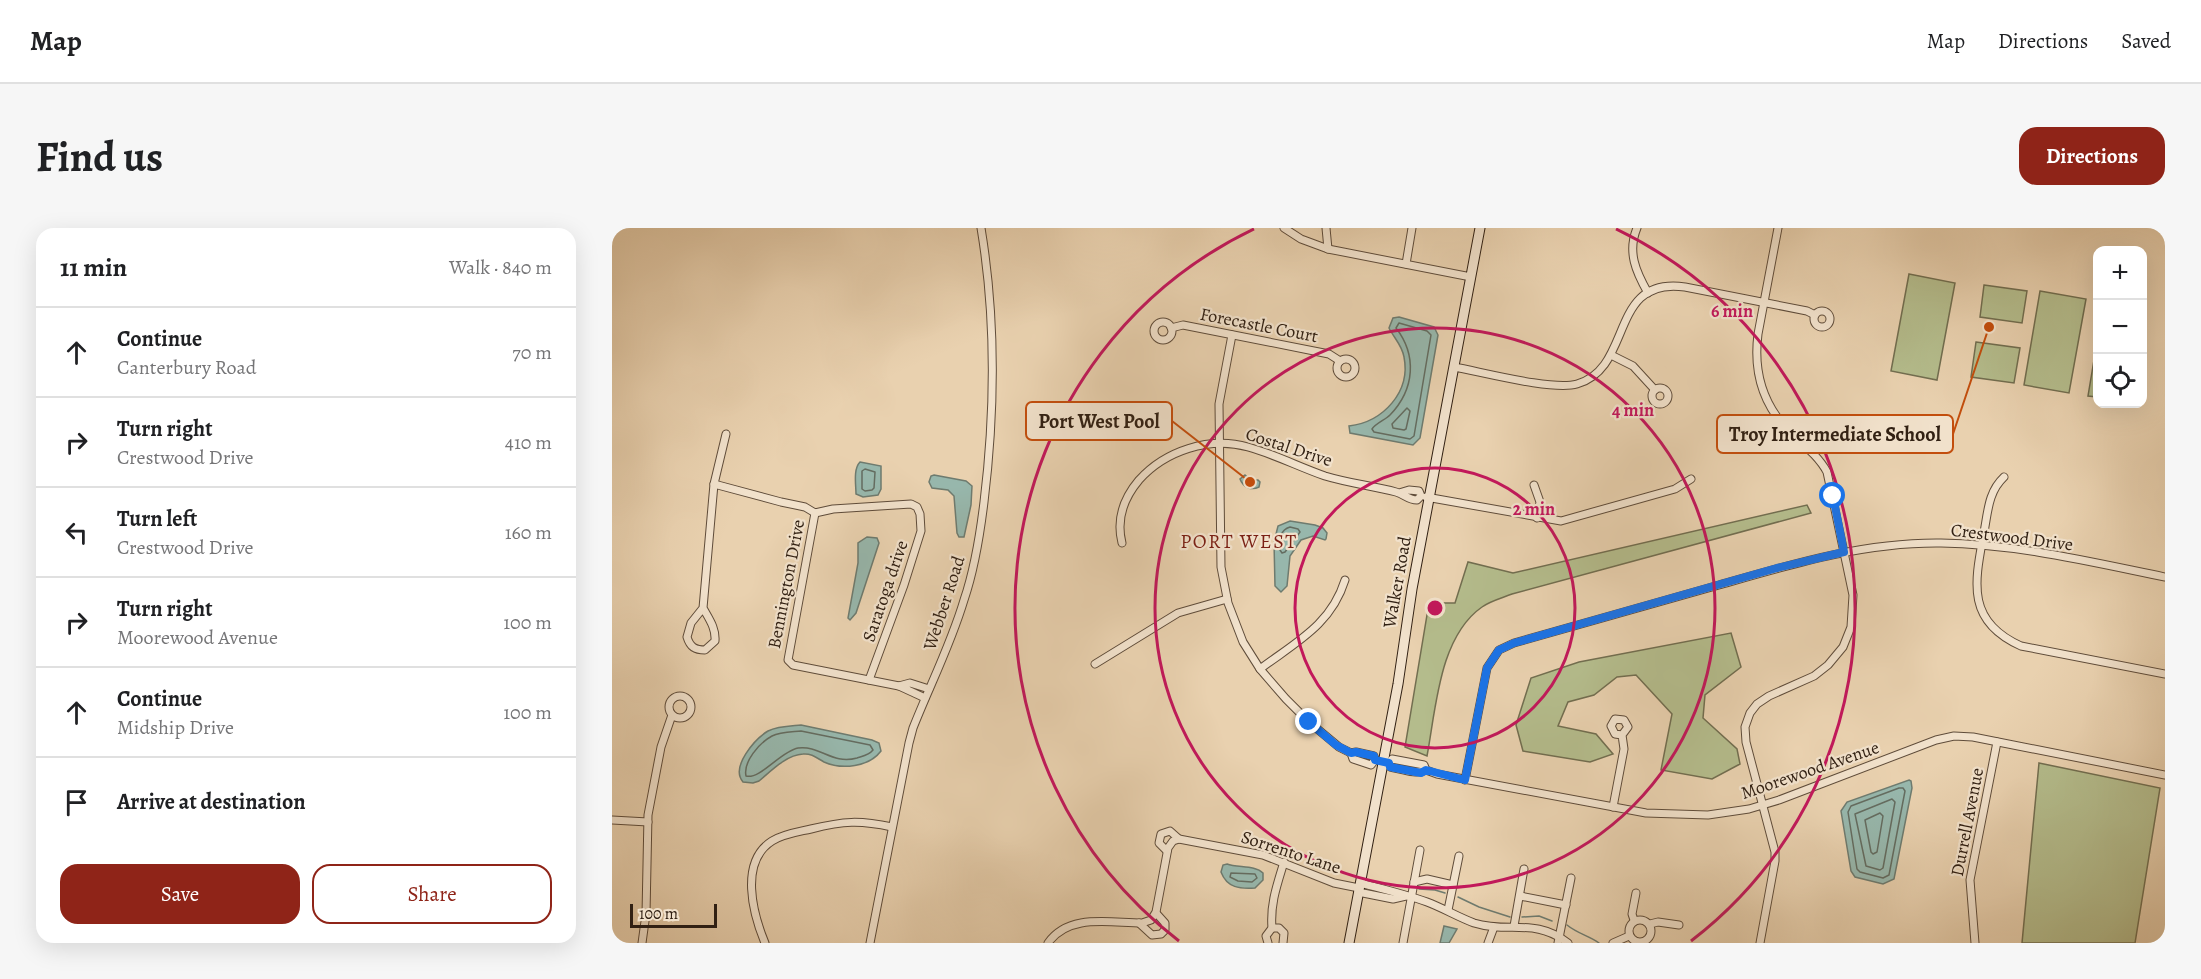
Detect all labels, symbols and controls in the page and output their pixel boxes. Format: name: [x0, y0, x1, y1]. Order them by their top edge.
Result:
text: Map: [30, 22, 82, 60]
text: Map: [1927, 27, 1965, 55]
text: Directions: [1998, 27, 2088, 55]
text: Saved: [2121, 27, 2171, 55]
button: Directions: [2019, 127, 2165, 185]
text: Find us: [36, 128, 163, 185]
map controls: [2093, 246, 2147, 408]
button: +: [2093, 246, 2147, 300]
text: 11 min: [60, 250, 127, 285]
text: Walk · 840 m: [449, 254, 552, 281]
text: 6 min: [1711, 299, 1753, 323]
button: −: [2093, 300, 2147, 354]
street label: Forecastle Court: [1198, 302, 1320, 348]
text: Continue: [117, 324, 202, 354]
icon: ahead: [60, 336, 93, 369]
text: 70 m: [512, 339, 552, 366]
text: Canterbury Road: [117, 354, 256, 381]
button: locate: [2093, 354, 2147, 408]
text: 4 min: [1612, 398, 1654, 422]
callout: Port West Pool: [1026, 402, 1172, 440]
text: Port West Pool: [1038, 408, 1161, 435]
text: Turn right: [117, 414, 213, 444]
callout: Troy Intermediate School: [1717, 415, 1953, 453]
text: Troy Intermediate School: [1729, 421, 1942, 448]
street label: Costal Drive: [1243, 422, 1335, 472]
icon: right: [60, 426, 93, 459]
text: 410 m: [505, 429, 552, 456]
text: Crestwood Drive: [117, 444, 253, 471]
route start: [1819, 482, 1845, 508]
text: 2 min: [1513, 497, 1555, 521]
text: Turn left: [117, 504, 197, 534]
icon: left: [60, 516, 93, 549]
street label: Bennington Drive: [762, 517, 810, 651]
street label: Crestwood Drive: [1950, 518, 2074, 556]
text: 160 m: [505, 519, 552, 546]
district label: PORT WEST: [1180, 528, 1298, 555]
text: Crestwood Drive: [117, 534, 253, 561]
street label: Walker Road: [1377, 534, 1417, 631]
street label: Saratoga drive: [856, 537, 914, 645]
street label: Webber Road: [917, 552, 971, 654]
text: Turn right: [117, 594, 213, 624]
centre of rings: [1425, 598, 1445, 618]
icon: right: [60, 606, 93, 639]
text: 100 m: [503, 609, 552, 636]
text: Moorewood Avenue: [117, 624, 278, 651]
text: Continue: [117, 684, 202, 714]
icon: ahead: [60, 696, 93, 729]
text: 100 m: [503, 699, 552, 726]
route end: [1295, 708, 1321, 734]
text: Midship Drive: [117, 714, 234, 741]
street label: Moorewood Avenue: [1738, 735, 1882, 805]
street label: Durrell Avenue: [1945, 766, 1989, 878]
icon: arrive: [60, 786, 93, 819]
text: Arrive at destination: [117, 787, 306, 817]
street label: Sorrento Lane: [1238, 825, 1344, 879]
button: Save: [60, 864, 300, 924]
button: Share: [312, 864, 552, 924]
scale bar: [630, 901, 717, 928]
text: 100 m: [639, 903, 678, 925]

